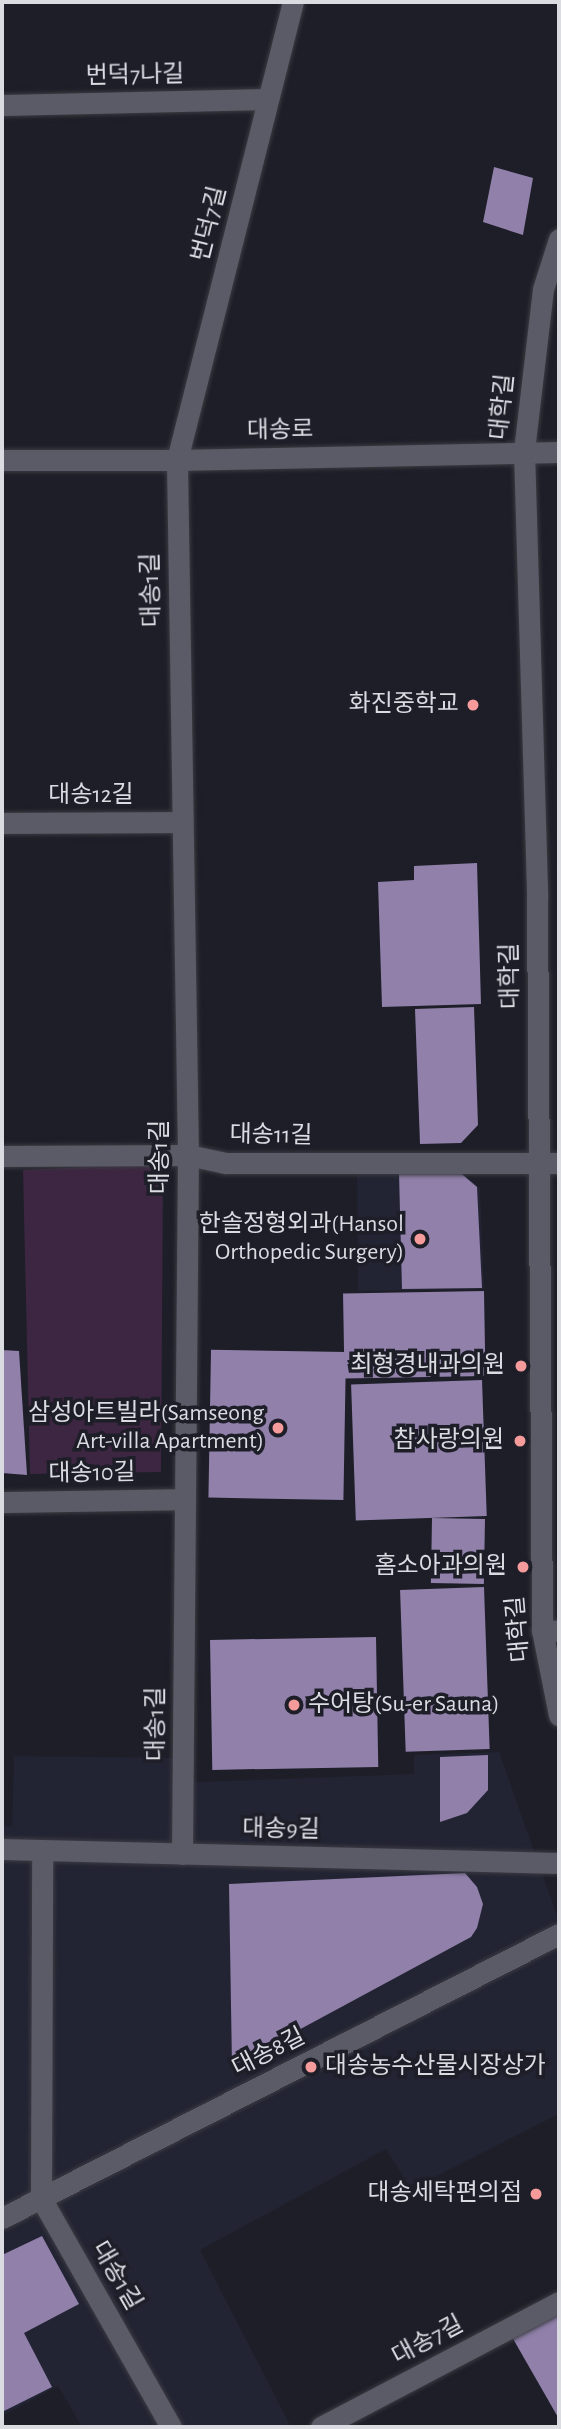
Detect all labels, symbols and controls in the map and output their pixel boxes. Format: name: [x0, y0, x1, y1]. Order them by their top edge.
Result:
street label: 번덕7나길: [86, 61, 184, 91]
street label: 번덕7길: [187, 184, 233, 264]
street label: 대학길: [485, 373, 521, 441]
street label: 대송로: [247, 416, 313, 446]
street label: 대송1길: [137, 553, 167, 627]
place label: 화진중학교: [349, 691, 459, 719]
marker: 화진중학교: [465, 697, 481, 713]
street label: 대송12길: [48, 782, 134, 810]
street label: 대학길: [496, 943, 526, 1009]
street label: 대송1길: [147, 1120, 175, 1194]
street label: 대송11길: [229, 1121, 313, 1151]
place label: 한솔정형외과(Hansol Orthopedic Surgery): [199, 1211, 404, 1267]
marker: 한솔정형외과(Hansol Orthopedic Surgery): [410, 1229, 430, 1249]
place label: 최형경내과의원: [350, 1352, 505, 1380]
marker: 최형경내과의원: [511, 1356, 531, 1376]
place label: 삼성아트빌라(Samseong Art-villa Apartment): [28, 1400, 264, 1456]
marker: 삼성아트빌라(Samseong Art-villa Apartment): [270, 1420, 286, 1436]
place label: 참사랑의원: [394, 1427, 504, 1455]
marker: 참사랑의원: [510, 1431, 530, 1451]
street label: 대송10길: [48, 1459, 136, 1489]
place label: 홈소아과의원: [375, 1553, 507, 1581]
marker: 홈소아과의원: [513, 1557, 533, 1577]
street label: 대학길: [502, 1595, 536, 1663]
street label: 대송1길: [143, 1687, 171, 1761]
place label: 수어탕(Su-er Sauna): [308, 1691, 500, 1719]
marker: 수어탕(Su-er Sauna): [286, 1697, 302, 1713]
street label: 대송9길: [242, 1815, 320, 1845]
street label: 대송8길: [228, 2023, 310, 2083]
place label: 대송농수산물시장상가: [325, 2053, 546, 2081]
marker: 대송농수산물시장상가: [303, 2059, 319, 2075]
place label: 대송세탁편의점: [367, 2180, 522, 2208]
marker: 대송세탁편의점: [528, 2186, 544, 2202]
street label: 대송1길: [85, 2237, 147, 2315]
street label: 대송7길: [388, 2310, 468, 2372]

